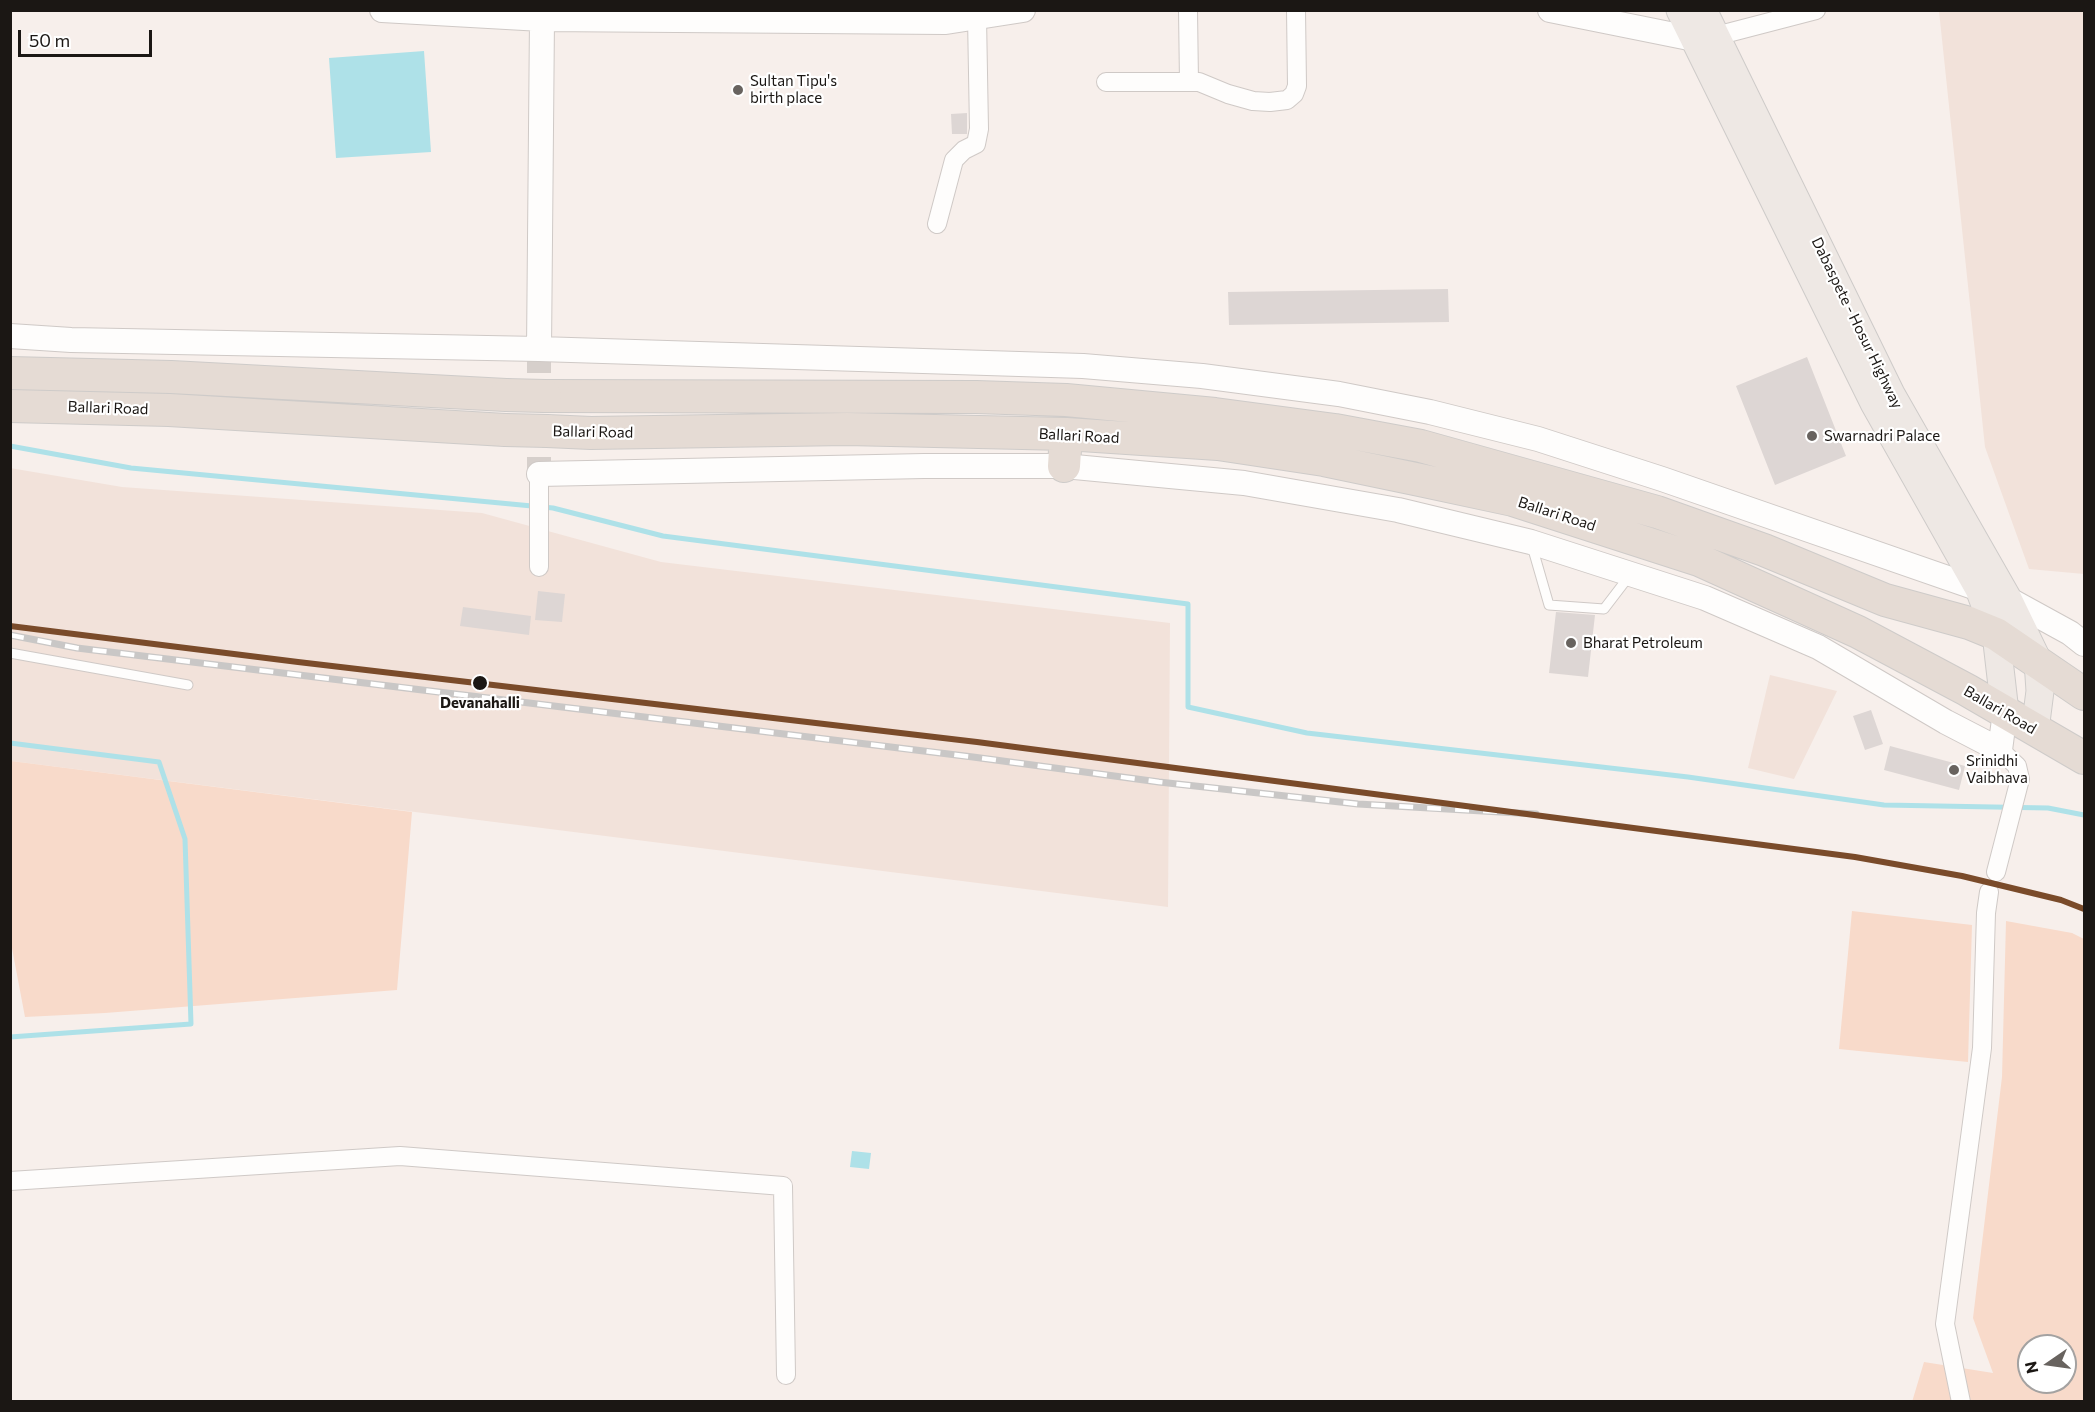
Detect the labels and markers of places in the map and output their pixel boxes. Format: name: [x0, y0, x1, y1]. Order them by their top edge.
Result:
place label: Sultan Tipu's birth place: [750, 72, 837, 107]
marker: Sultan Tipu's birth place: [731, 83, 745, 97]
place label: Swarnadri Palace: [1824, 427, 1940, 445]
marker: Swarnadri Palace: [1805, 429, 1819, 443]
place label: Bharat Petroleum: [1583, 634, 1703, 652]
marker: Bharat Petroleum: [1564, 636, 1578, 650]
marker: Devanahalli: [471, 674, 489, 692]
place label: Devanahalli: [440, 694, 520, 712]
place label: Srinidhi Vaibhava: [1966, 752, 2028, 787]
marker: Srinidhi Vaibhava: [1947, 763, 1961, 777]

